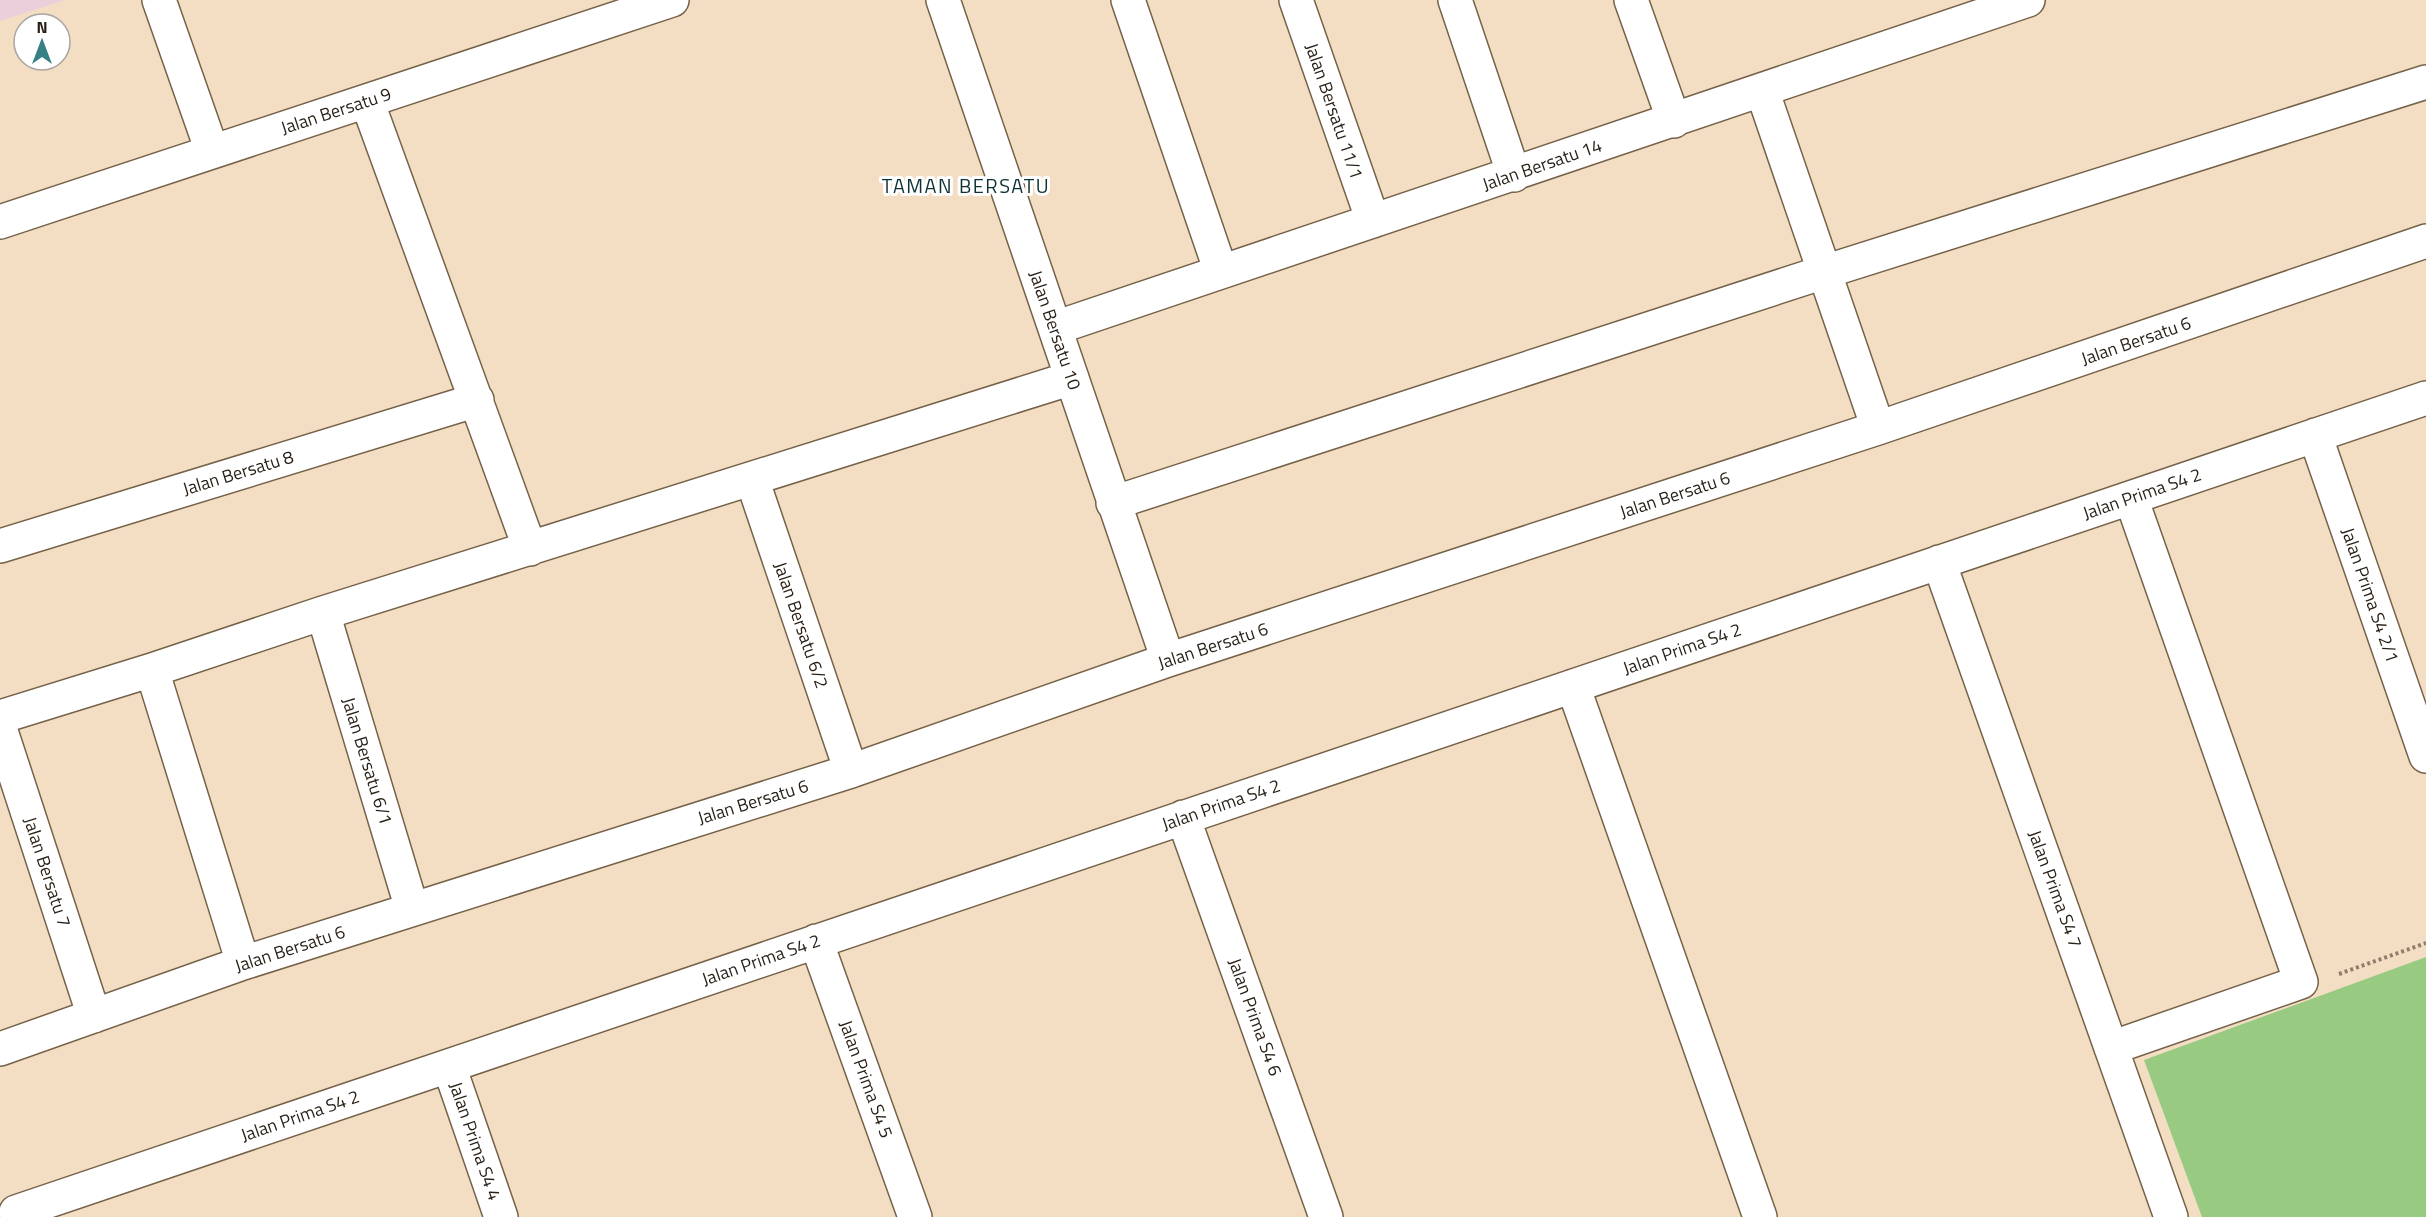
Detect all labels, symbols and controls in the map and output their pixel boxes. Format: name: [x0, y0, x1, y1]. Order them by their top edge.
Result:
north arrow: [12, 12, 72, 72]
text: N: [36, 15, 48, 39]
street label: Jalan Bersatu 11/1: [1299, 39, 1370, 183]
street label: Jalan Bersatu 9: [277, 80, 395, 141]
street label: Jalan Bersatu 14: [1478, 131, 1605, 198]
district label: TAMAN BERSATU: [882, 170, 1050, 201]
street label: Jalan Bersatu 10: [1022, 266, 1089, 393]
street label: Jalan Bersatu 6: [2077, 309, 2194, 372]
street label: Jalan Bersatu 8: [179, 443, 297, 502]
street label: Jalan Prima S4 2: [2079, 461, 2205, 526]
street label: Jalan Bersatu 6: [1616, 464, 1734, 525]
street label: Jalan Prima S4 2/1: [2335, 524, 2406, 666]
street label: Jalan Bersatu 6/2: [767, 558, 836, 692]
street label: Jalan Bersatu 6: [1154, 615, 1272, 676]
street label: Jalan Prima S4 2: [1619, 616, 1745, 681]
street label: Jalan Bersatu 6/1: [335, 694, 400, 828]
street label: Jalan Bersatu 6: [694, 772, 812, 831]
street label: Jalan Prima S4 2: [1158, 772, 1284, 837]
street label: Jalan Bersatu 7: [17, 813, 78, 931]
street label: Jalan Prima S4 7: [2022, 826, 2089, 952]
street label: Jalan Bersatu 6: [231, 918, 349, 979]
street label: Jalan Prima S4 2: [698, 927, 824, 992]
street label: Jalan Prima S4 6: [1222, 954, 1289, 1080]
street label: Jalan Prima S4 5: [833, 1016, 900, 1142]
street label: Jalan Prima S4 4: [443, 1078, 508, 1204]
street label: Jalan Prima S4 2: [237, 1083, 363, 1148]

